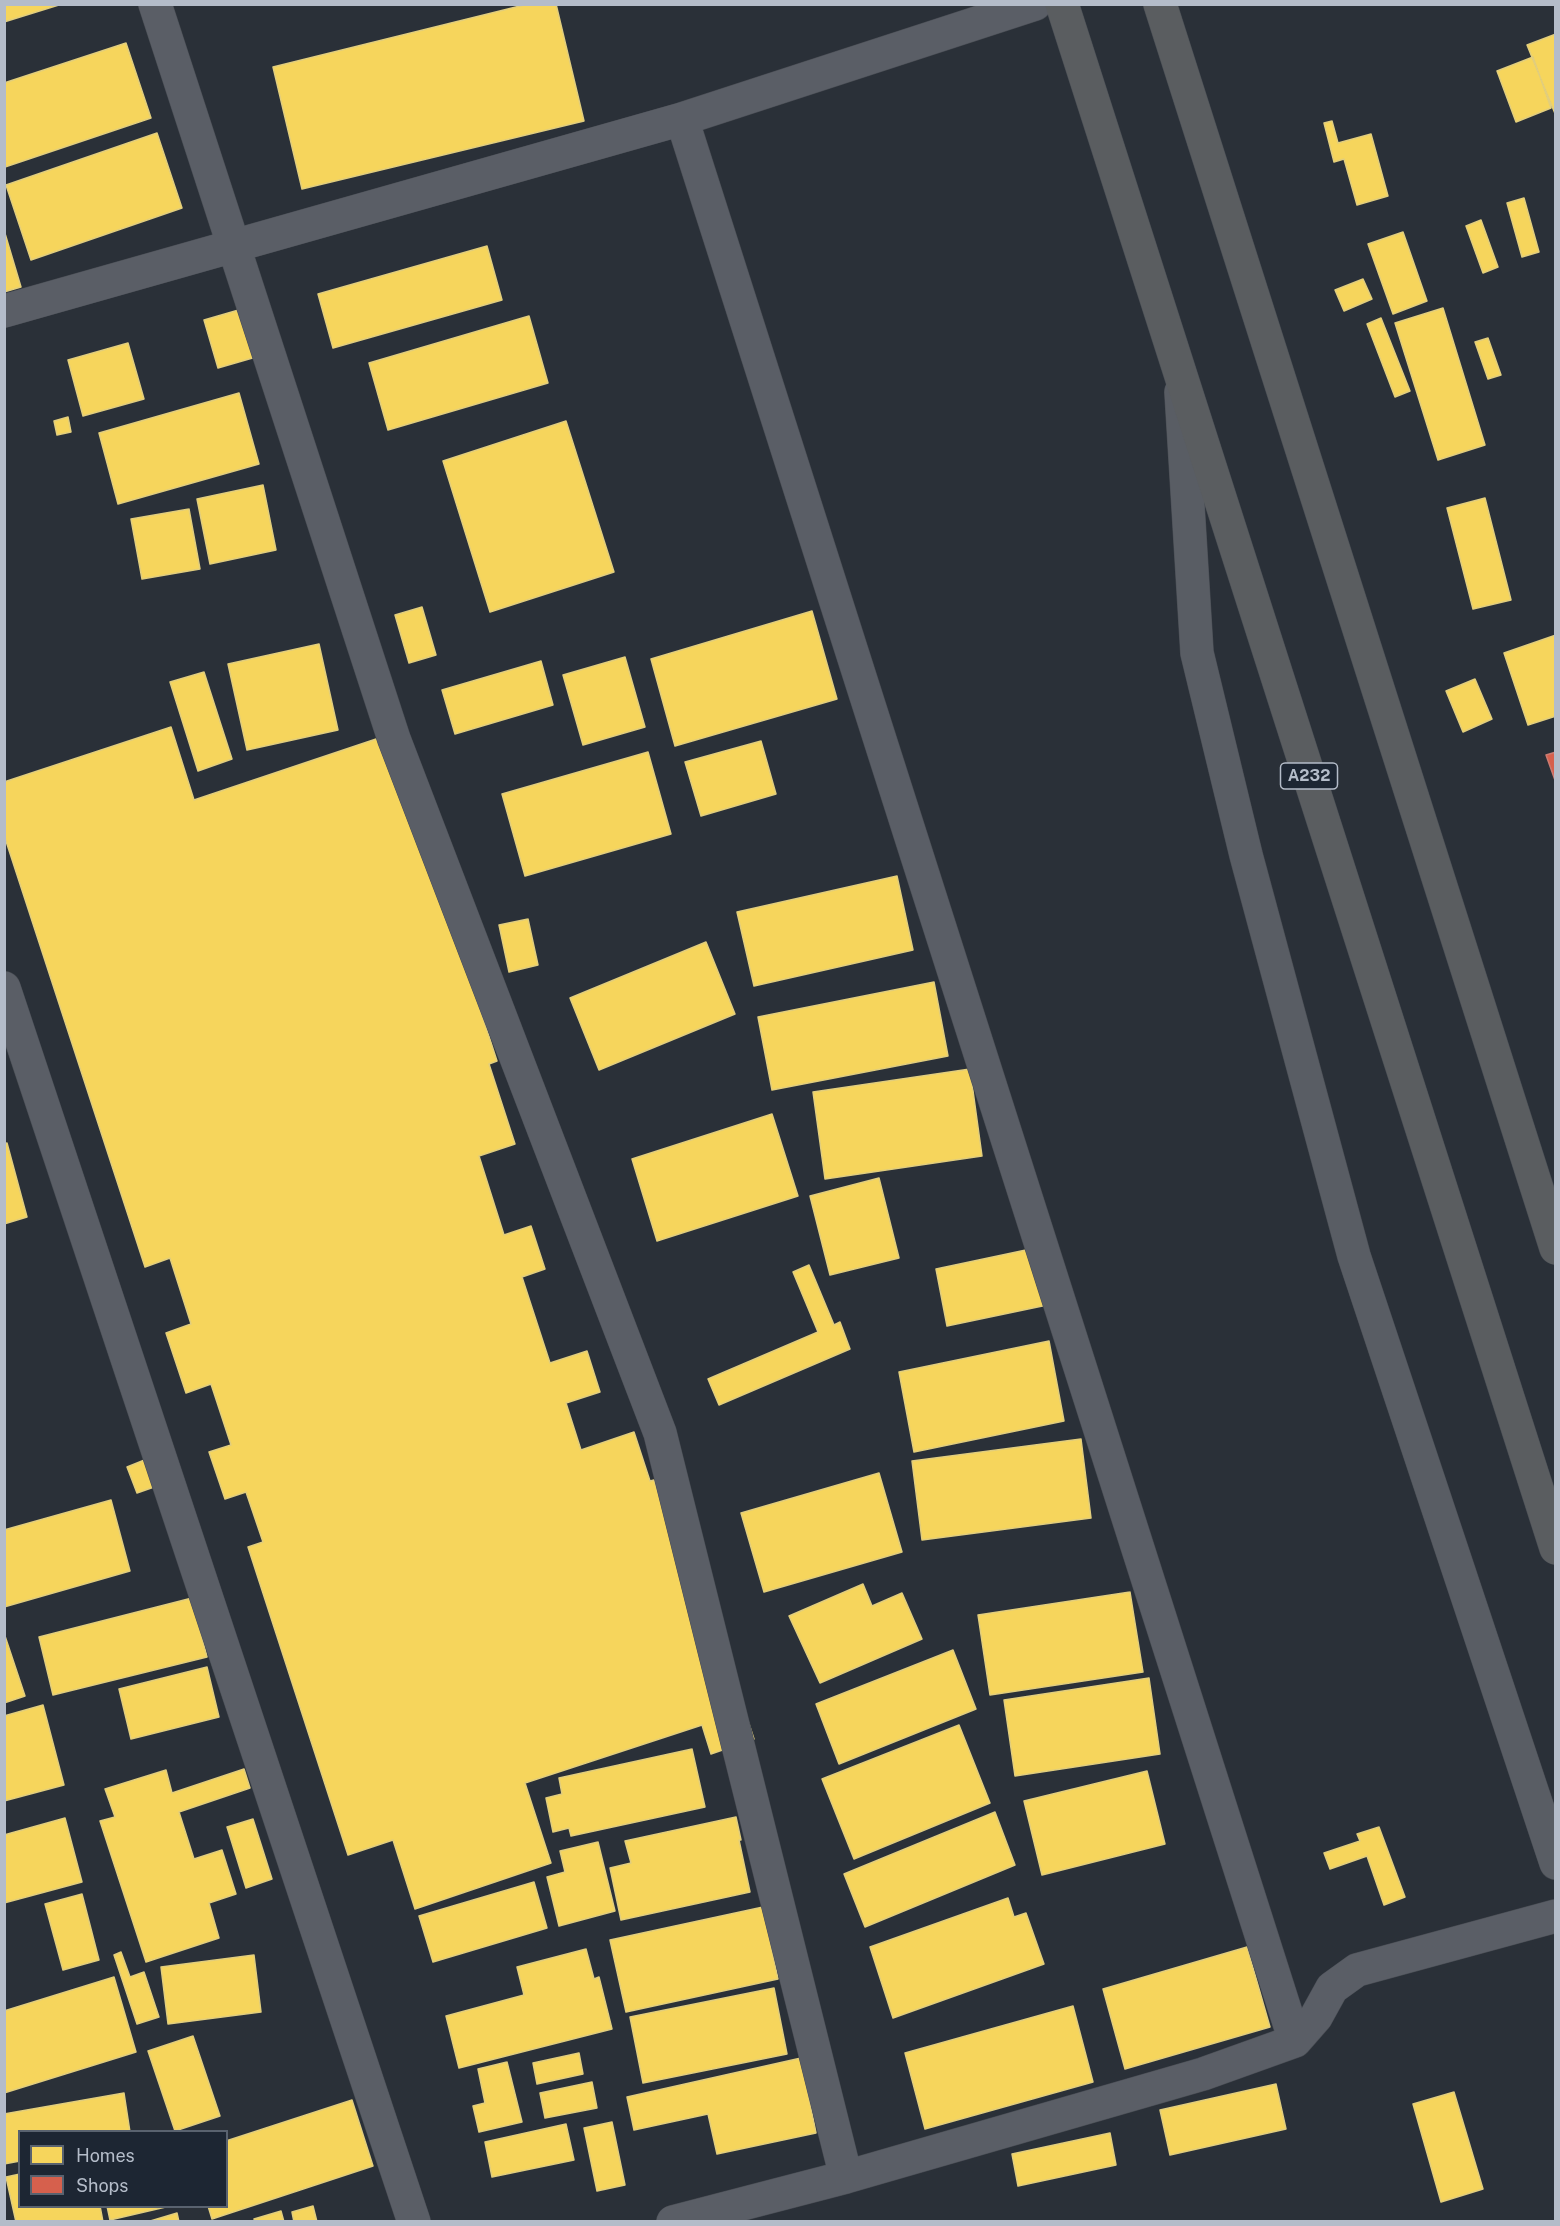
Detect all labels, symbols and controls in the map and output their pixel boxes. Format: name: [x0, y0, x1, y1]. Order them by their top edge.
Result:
road number: A232: [1280, 763, 1338, 789]
legend: [18, 2130, 228, 2208]
text: Homes: [76, 2145, 135, 2166]
text: Shops: [76, 2175, 128, 2196]

